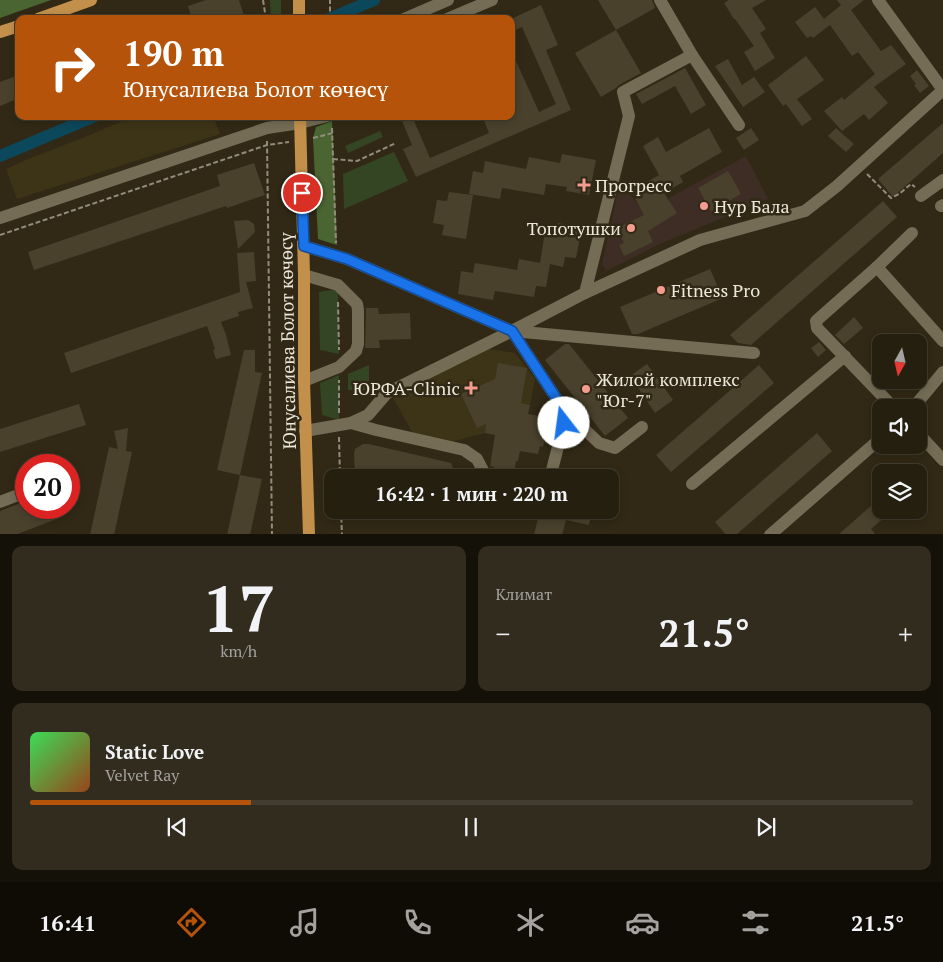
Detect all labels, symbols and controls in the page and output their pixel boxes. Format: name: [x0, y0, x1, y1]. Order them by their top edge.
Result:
text: 190 m: [123, 30, 224, 76]
icon: right: [40, 35, 105, 100]
text: Юнусалиева Болот көчөсү: [123, 74, 388, 103]
pin: [281, 172, 323, 214]
place label: Прогресс: [595, 173, 672, 197]
marker: Прогресс: [577, 178, 591, 192]
icon: arrive: [288, 179, 316, 207]
place label: Нур Бала: [714, 194, 790, 218]
marker: Нур Бала: [698, 200, 710, 212]
place label: Топотушки: [527, 216, 621, 240]
marker: Топотушки: [625, 222, 637, 234]
street label: Юнусалиева Болот көчөсү: [273, 231, 301, 450]
place label: Fitness Pro: [671, 278, 760, 302]
marker: Fitness Pro: [655, 284, 667, 296]
north arrow: [872, 334, 928, 389]
map controls: [872, 334, 927, 519]
place label: Жилой комплекс "Юг-7": [596, 367, 740, 412]
place label: ЮРФА-Clinic: [353, 376, 460, 400]
marker: ЮРФА-Clinic: [464, 381, 478, 395]
marker: Жилой комплекс "Юг-7": [580, 383, 592, 395]
position arrow: [537, 396, 589, 448]
button: sound: [872, 399, 927, 454]
speed limit sign: 20: [15, 454, 80, 519]
button: layers: [872, 464, 927, 519]
text: 16:42 · 1 мин · 220 m: [375, 481, 568, 506]
text: 17: [202, 564, 275, 651]
text: Климат: [496, 583, 552, 605]
text: 21.5°: [659, 608, 750, 658]
text: −: [496, 615, 510, 652]
text: +: [898, 615, 913, 652]
text: km/h: [220, 640, 257, 662]
text: Static Love: [105, 739, 204, 764]
text: Velvet Ray: [105, 764, 179, 786]
icon: previous: [163, 813, 191, 841]
icon: pause: [457, 813, 485, 841]
icon: next: [752, 813, 780, 841]
icon: directions: [174, 905, 209, 940]
icon: music: [287, 905, 322, 940]
icon: phone: [400, 905, 435, 940]
icon: climate: [513, 905, 548, 940]
icon: car: [625, 905, 660, 940]
icon: filters: [738, 905, 773, 940]
text: 16:41: [39, 908, 96, 937]
text: 21.5°: [851, 908, 904, 937]

